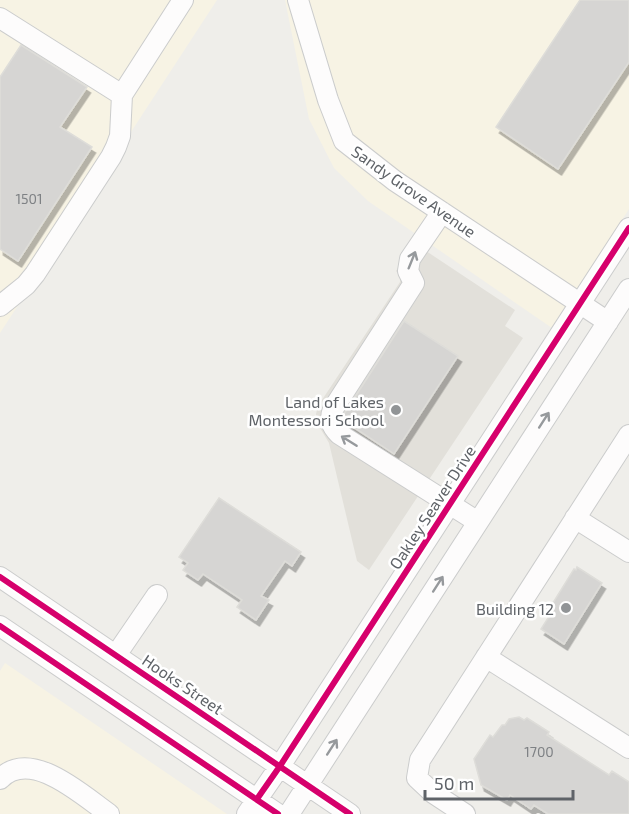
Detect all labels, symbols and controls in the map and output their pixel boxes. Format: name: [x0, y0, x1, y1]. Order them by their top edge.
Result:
street label: Sandy Grove Avenue: [348, 141, 480, 241]
house number: 1501: [15, 190, 43, 207]
one-way arrow: [407, 252, 418, 270]
place label: Land of Lakes Montessori School: [249, 392, 384, 429]
marker: Land of Lakes Montessori School: [389, 403, 403, 417]
one-way arrow: [538, 412, 550, 429]
one-way arrow: [341, 434, 358, 446]
street label: Oakley Seaver Drive: [385, 442, 479, 572]
one-way arrow: [432, 576, 444, 592]
place label: Building 12: [476, 599, 554, 618]
marker: Building 12: [559, 601, 573, 615]
street label: Hooks Street: [139, 650, 227, 718]
one-way arrow: [326, 739, 338, 756]
house number: 1700: [524, 743, 554, 760]
scale bar: [425, 763, 574, 801]
text: 50 m: [434, 772, 474, 794]

